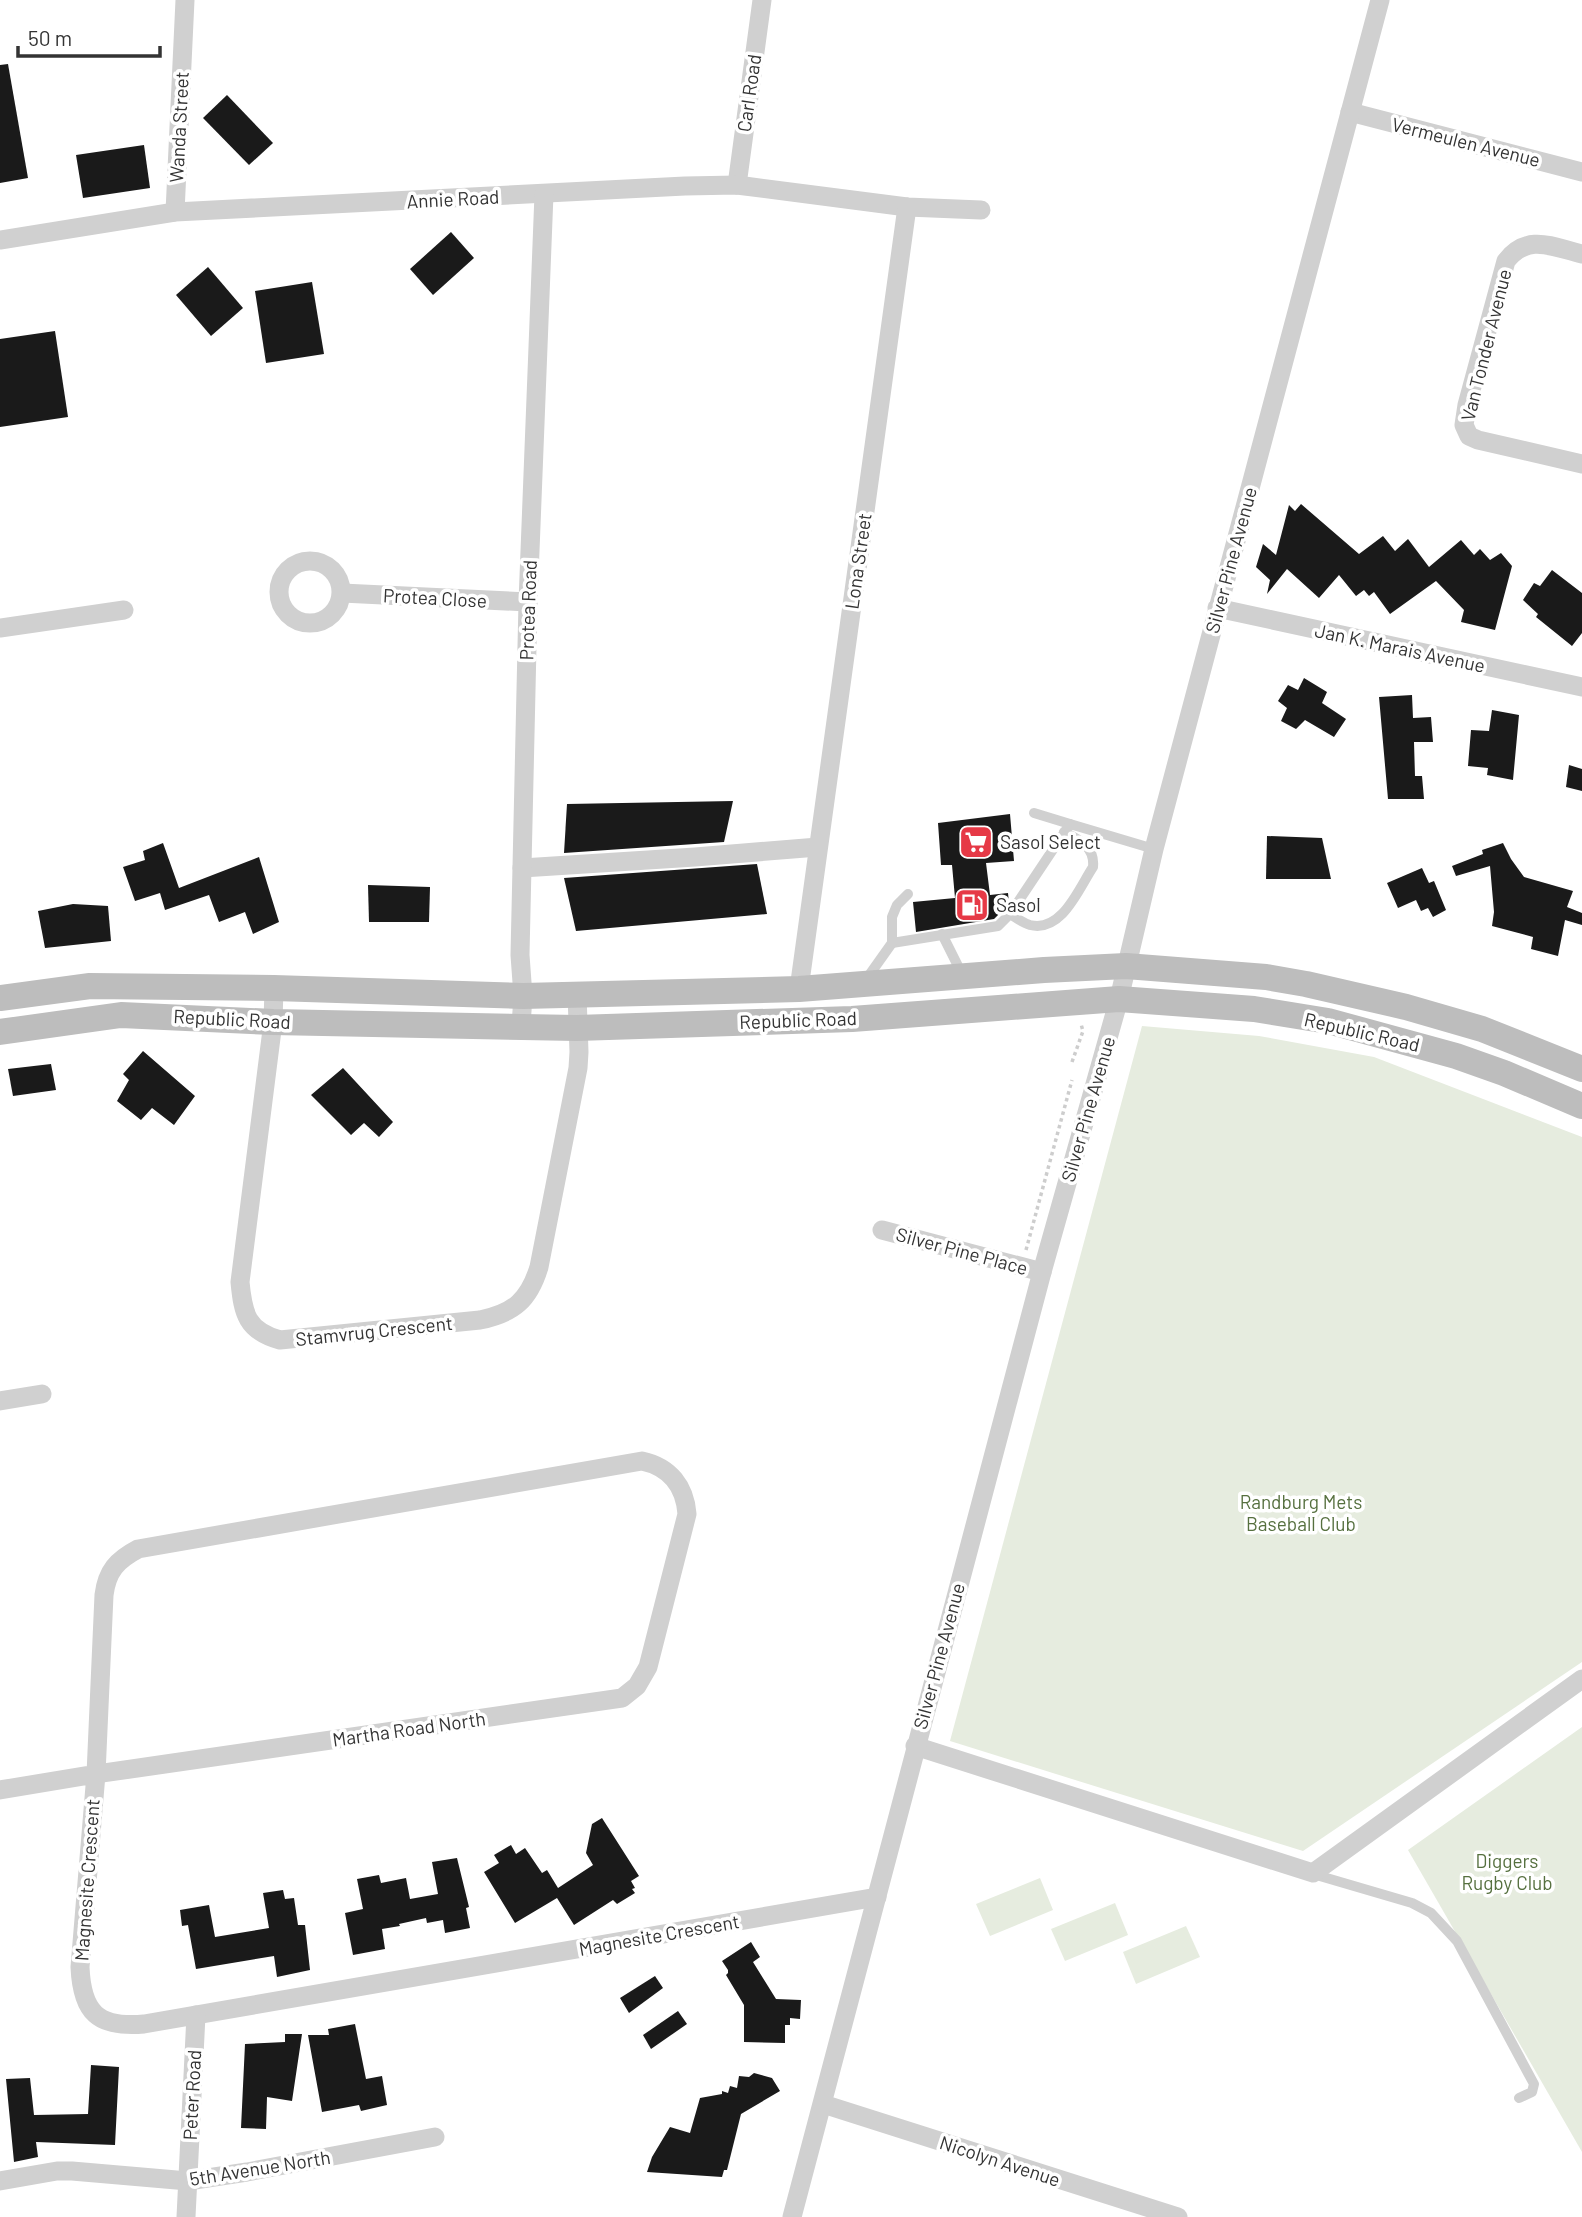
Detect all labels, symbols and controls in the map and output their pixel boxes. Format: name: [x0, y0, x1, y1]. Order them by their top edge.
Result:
scale bar: [18, 14, 159, 58]
text: 50 m: [28, 25, 72, 50]
street label: Carl Road: [732, 53, 765, 133]
street label: Wanda Street: [164, 71, 193, 183]
street label: Vermeulen Avenue: [1390, 112, 1543, 171]
street label: Annie Road: [406, 185, 500, 212]
street label: Van Tonder Avenue: [1456, 267, 1515, 423]
street label: Silver Pine Avenue: [1200, 484, 1261, 635]
street label: Lona Street: [839, 511, 876, 610]
street label: Protea Road: [514, 559, 541, 661]
street label: Protea Close: [382, 583, 488, 612]
street label: Jan K. Marais Avenue: [1313, 618, 1487, 677]
supermarket icon: Sasol Select: [957, 823, 995, 861]
place label: Sasol Select: [1000, 830, 1101, 853]
fuel station icon: Sasol: [953, 886, 991, 924]
place label: Sasol: [996, 893, 1041, 916]
street label: Republic Road: [173, 1004, 291, 1033]
street label: Republic Road: [739, 1006, 857, 1033]
street label: Republic Road: [1302, 1007, 1422, 1056]
street label: Silver Pine Avenue: [1056, 1033, 1119, 1184]
street label: Silver Pine Place: [894, 1222, 1030, 1279]
street label: Stamvrug Crescent: [294, 1311, 454, 1350]
park label: Randburg Mets Baseball Club: [1240, 1490, 1362, 1535]
street label: Silver Pine Avenue: [908, 1580, 969, 1731]
street label: Martha Road North: [331, 1706, 487, 1751]
street label: Magnesite Crescent: [69, 1798, 104, 1962]
park label: Diggers Rugby Club: [1461, 1849, 1553, 1894]
street label: Magnesite Crescent: [577, 1909, 741, 1960]
street label: Peter Road: [178, 2049, 205, 2141]
street label: Nicolyn Avenue: [937, 2130, 1063, 2191]
street label: 5th Avenue North: [188, 2145, 332, 2190]

